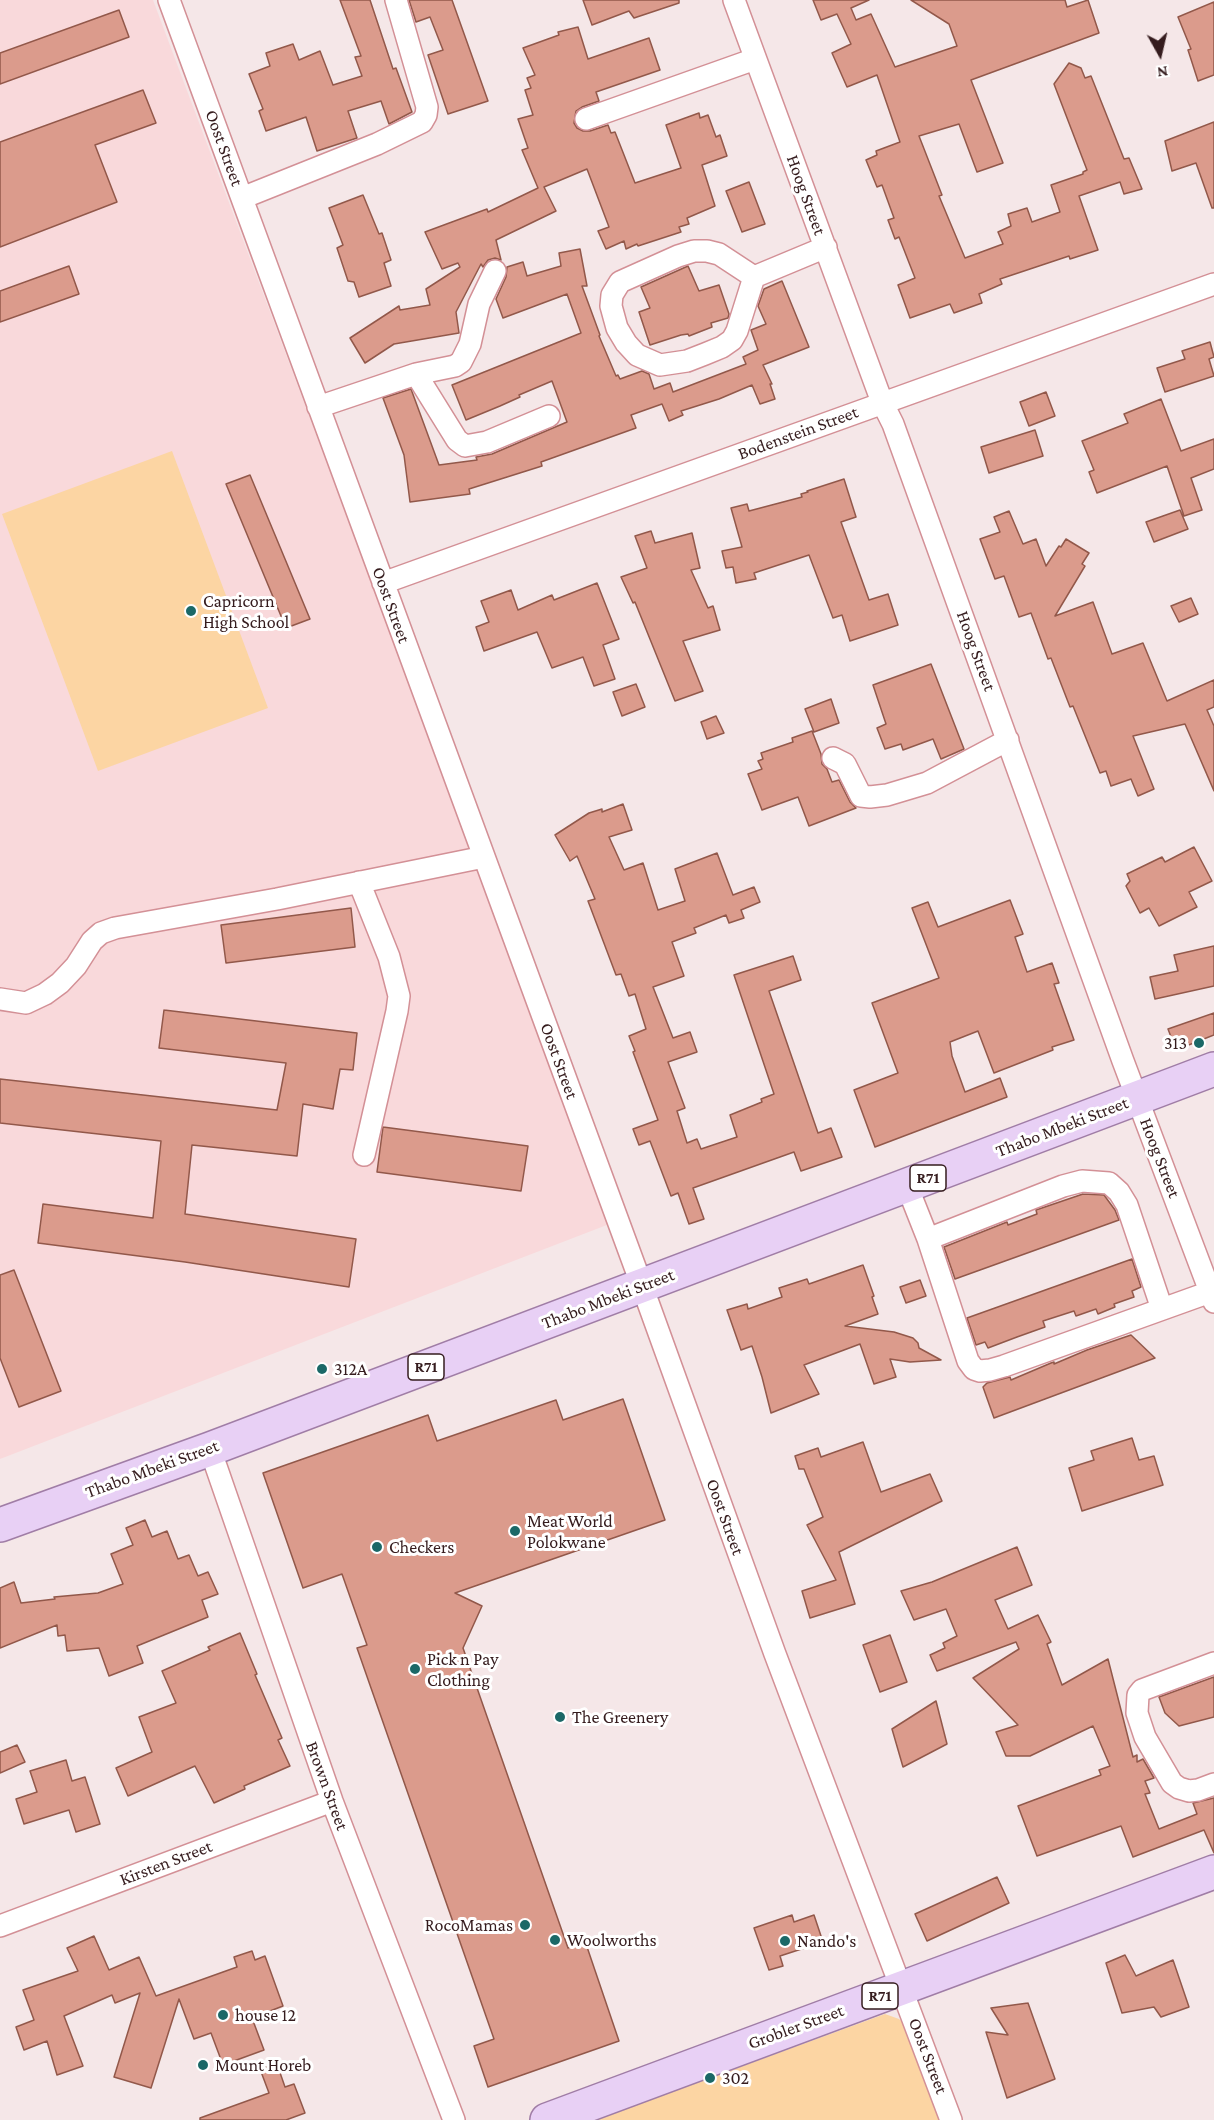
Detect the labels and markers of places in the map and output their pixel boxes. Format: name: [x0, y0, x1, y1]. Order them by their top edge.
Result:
place label: Capricorn High School: [203, 590, 289, 632]
marker: Capricorn High School: [184, 604, 198, 618]
place label: 313: [1164, 1032, 1187, 1054]
marker: 313: [1192, 1036, 1206, 1050]
place label: 312A: [334, 1358, 367, 1380]
marker: 312A: [315, 1362, 329, 1376]
place label: Meat World Polokwane: [527, 1510, 613, 1552]
marker: Meat World Polokwane: [508, 1524, 522, 1538]
place label: Checkers: [389, 1536, 454, 1558]
marker: Checkers: [370, 1540, 384, 1554]
place label: Pick n Pay Clothing: [427, 1648, 498, 1690]
marker: Pick n Pay Clothing: [408, 1662, 422, 1676]
place label: The Greenery: [572, 1706, 668, 1728]
marker: The Greenery: [553, 1710, 567, 1724]
place label: RocoMamas: [425, 1914, 513, 1936]
marker: RocoMamas: [518, 1918, 532, 1932]
place label: Woolworths: [567, 1929, 656, 1951]
place label: Nando's: [797, 1930, 856, 1952]
marker: Woolworths: [548, 1933, 562, 1947]
marker: Nando's: [778, 1934, 792, 1948]
place label: house 12: [235, 2004, 296, 2026]
marker: house 12: [216, 2008, 230, 2022]
place label: Mount Horeb: [215, 2054, 311, 2076]
marker: Mount Horeb: [196, 2058, 210, 2072]
place label: 302: [722, 2067, 749, 2089]
marker: 302: [703, 2071, 717, 2085]

